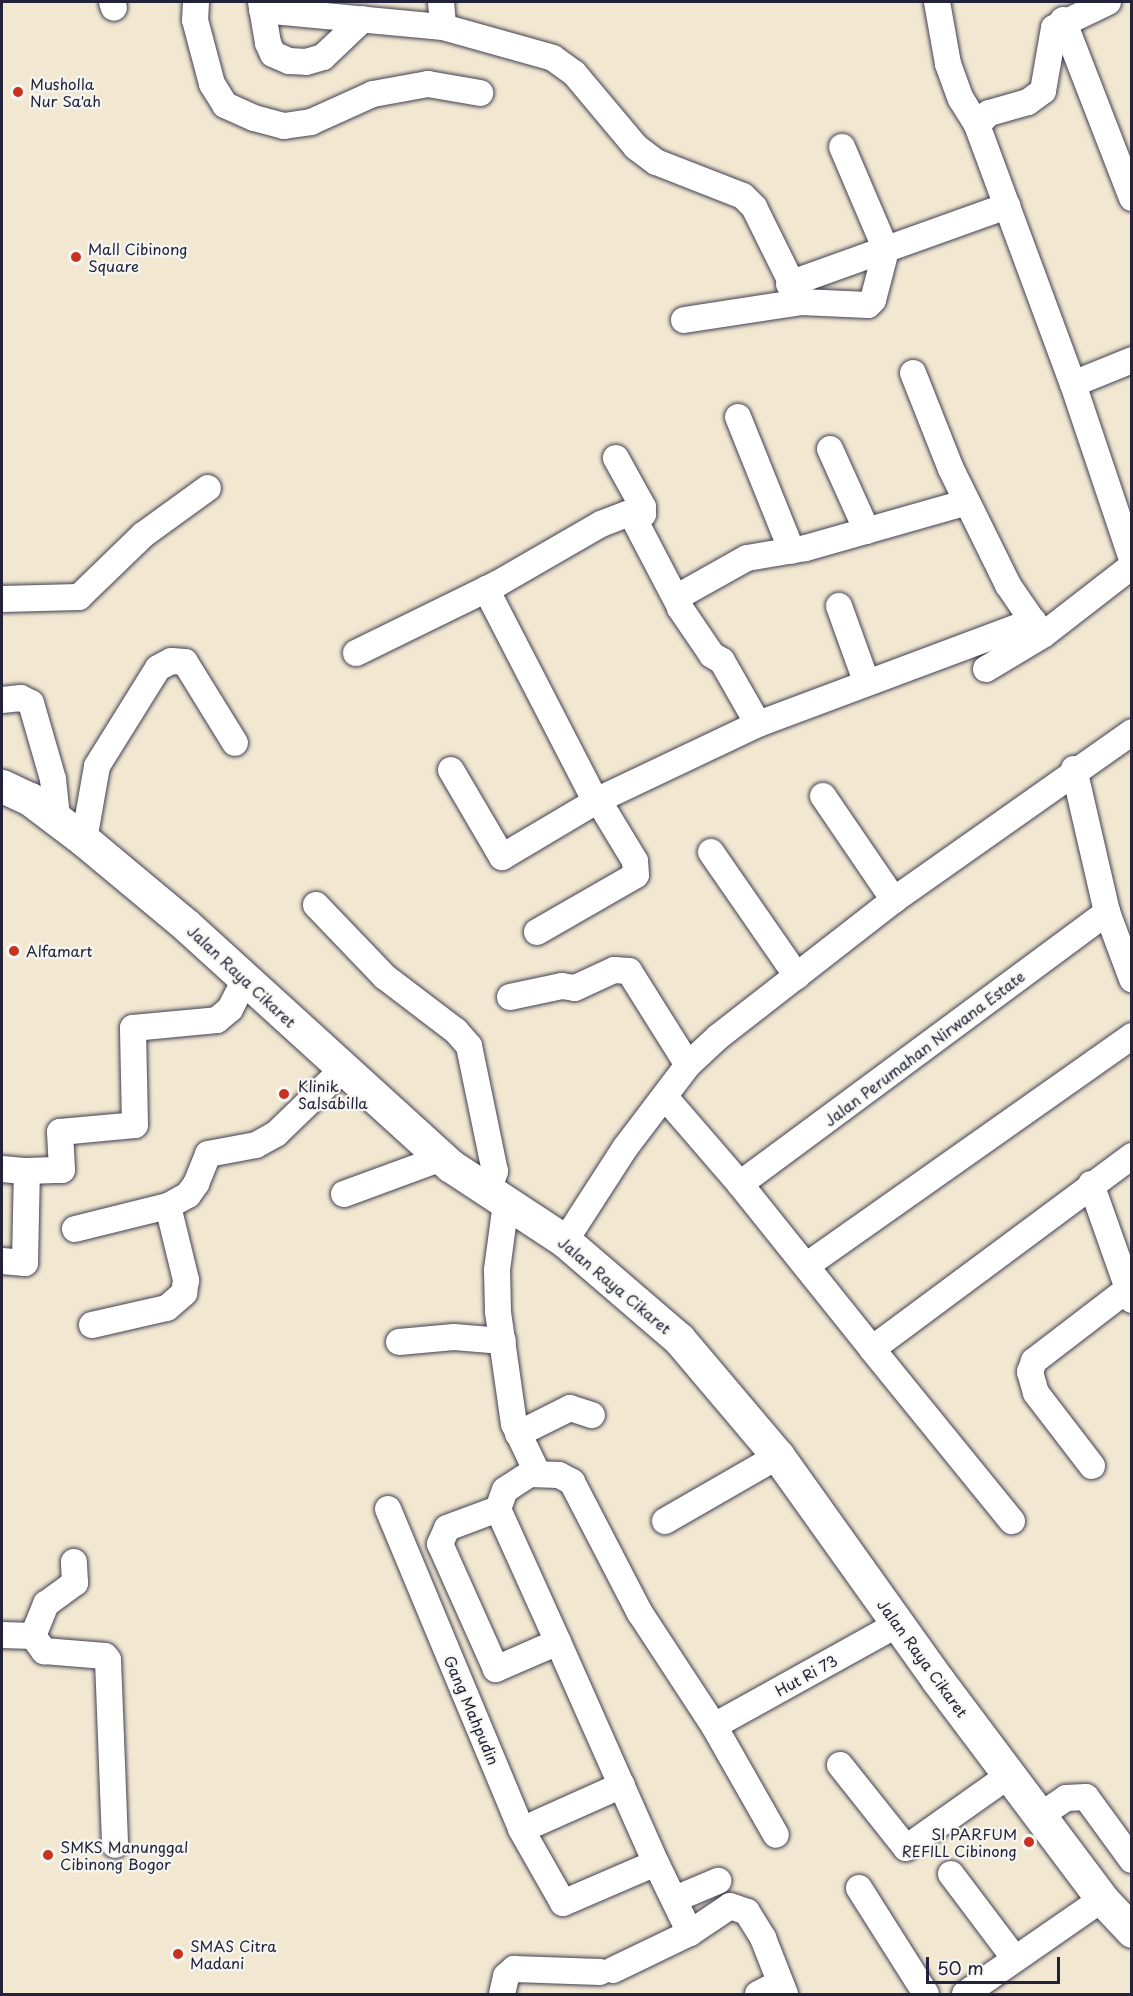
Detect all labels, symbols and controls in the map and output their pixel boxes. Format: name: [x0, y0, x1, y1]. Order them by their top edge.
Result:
place label: Musholla Nur Sa'ah: [30, 74, 100, 109]
marker: Musholla Nur Sa'ah: [11, 85, 25, 99]
place label: Mall Cibinong Square: [88, 239, 188, 274]
marker: Mall Cibinong Square: [69, 250, 83, 264]
street label: Jalan Raya Cikaret: [184, 921, 300, 1031]
place label: Alfamart: [26, 942, 92, 960]
marker: Alfamart: [7, 944, 21, 958]
street label: Jalan Perumahan Nirwana Estate: [820, 967, 1028, 1129]
place label: Klinik Salsabilla: [298, 1076, 368, 1111]
marker: Klinik Salsabilla: [275, 1085, 293, 1103]
street label: Jalan Raya Cikaret: [555, 1233, 675, 1337]
street label: Jalan Raya Cikaret: [874, 1596, 972, 1720]
street label: Hut Ri 73: [771, 1650, 841, 1700]
street label: Gang Mahpudin: [441, 1653, 503, 1767]
place label: SI PARFUM REFILL Cibinong: [900, 1824, 1017, 1859]
marker: SI PARFUM REFILL Cibinong: [1022, 1835, 1036, 1849]
place label: SMKS Manunggal Cibinong Bogor: [60, 1837, 190, 1872]
marker: SMKS Manunggal Cibinong Bogor: [41, 1848, 55, 1862]
place label: SMAS Citra Madani: [190, 1936, 277, 1971]
scale bar: [929, 1945, 1062, 1983]
marker: SMAS Citra Madani: [171, 1947, 185, 1961]
text: 50 m: [937, 1954, 984, 1981]

